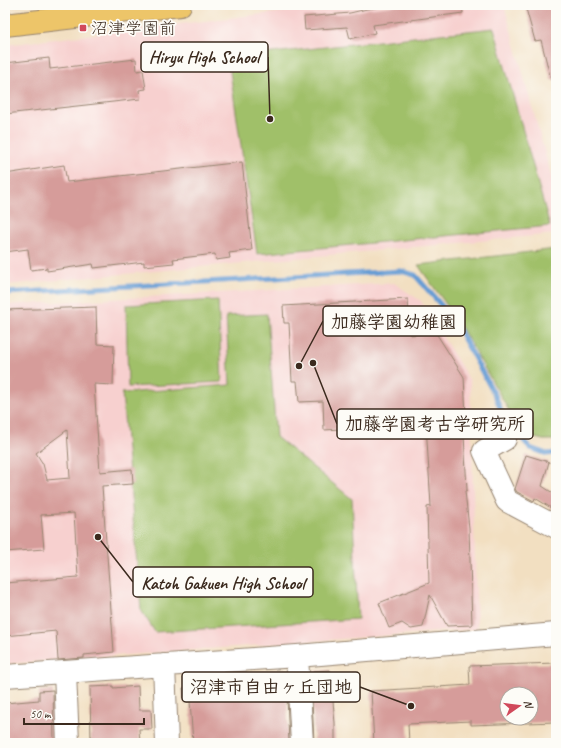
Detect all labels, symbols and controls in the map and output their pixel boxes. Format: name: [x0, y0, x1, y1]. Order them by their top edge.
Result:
place label: 沼津学園前: [91, 18, 176, 39]
marker: 沼津学園前: [78, 23, 88, 33]
callout: Hiryu High School: [141, 42, 268, 72]
text: Hiryu High School: [149, 46, 263, 68]
callout: 加藤学園幼稚園: [323, 306, 465, 336]
text: 加藤学園幼稚園: [331, 311, 457, 333]
callout: 加藤学園考古学研究所: [337, 409, 533, 439]
text: 加藤学園考古学研究所: [345, 413, 525, 435]
callout: Katoh Gakuen High School: [133, 567, 313, 597]
text: Katoh Gakuen High School: [141, 572, 309, 594]
callout: 沼津市自由ヶ丘団地: [182, 672, 360, 702]
text: 沼津市自由ヶ丘団地: [190, 676, 352, 698]
north arrow: [499, 686, 539, 726]
text: N: [521, 699, 537, 711]
scale bar: [24, 700, 144, 726]
text: 50 m: [30, 706, 52, 722]

